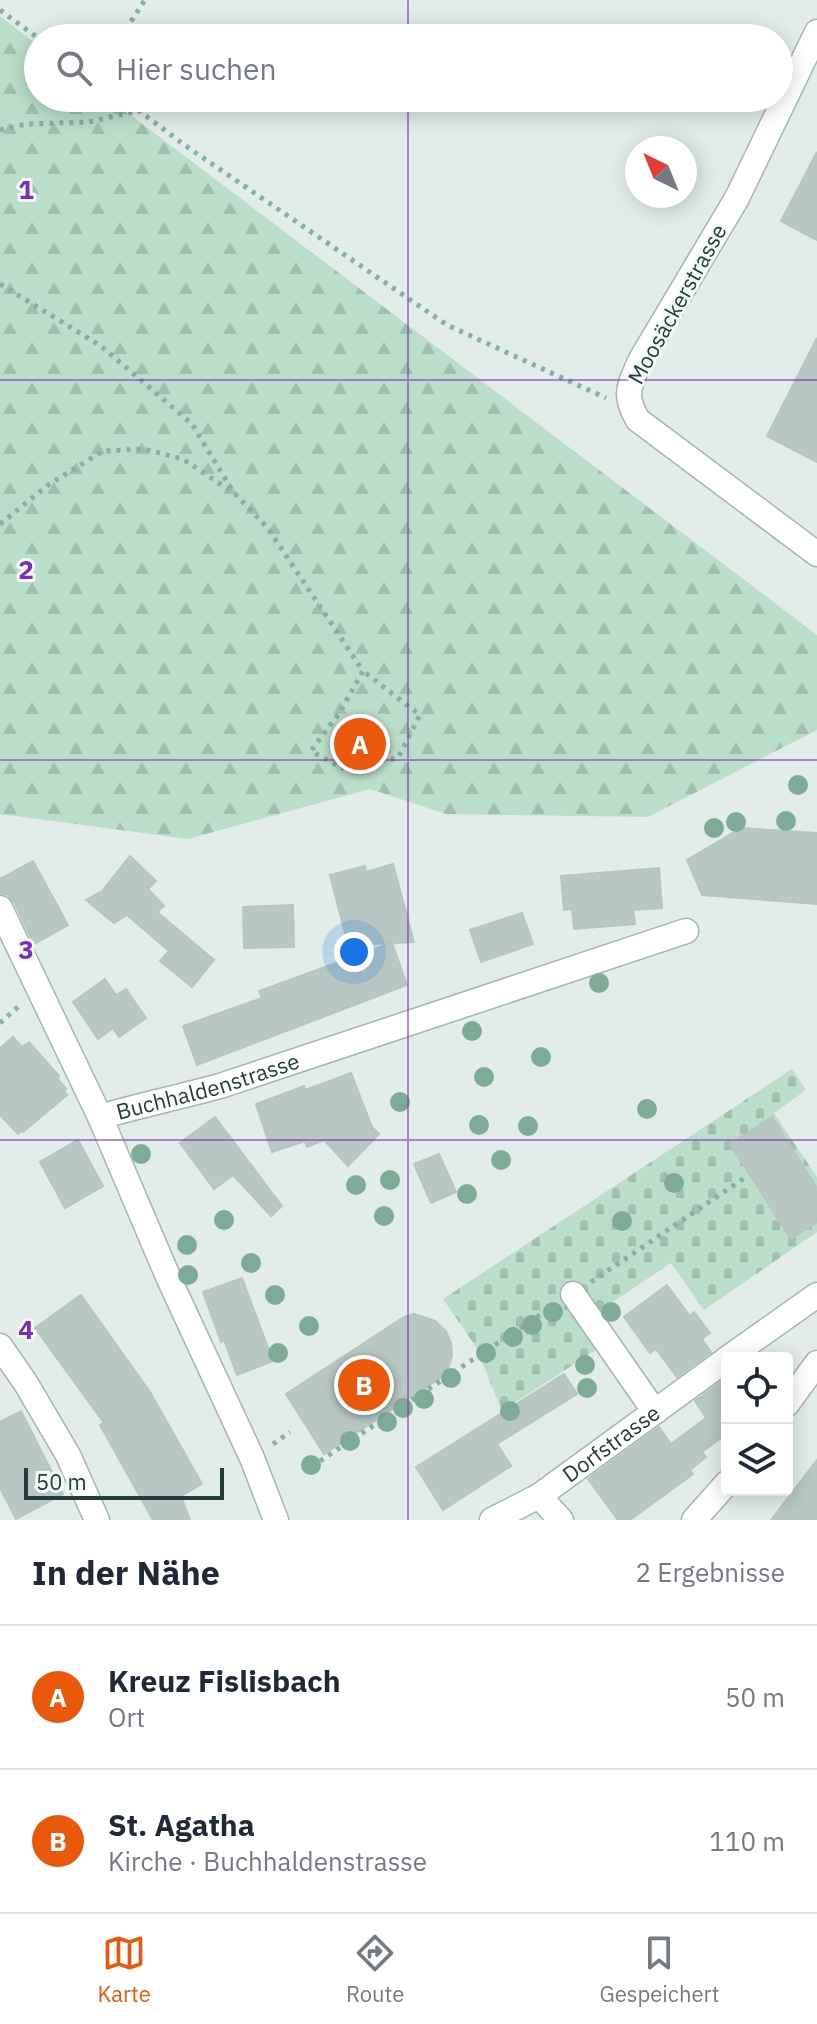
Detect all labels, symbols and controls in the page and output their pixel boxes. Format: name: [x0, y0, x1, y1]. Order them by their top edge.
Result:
search box: [24, 24, 793, 112]
icon: search: [52, 46, 96, 90]
text: Hier suchen: [116, 49, 277, 88]
north arrow: [625, 136, 697, 208]
text: 1: [18, 172, 34, 206]
street label: Moosäckerstrasse: [621, 219, 733, 389]
text: 2: [18, 552, 34, 586]
pin: A: [334, 714, 386, 774]
text: 3: [18, 932, 34, 966]
your location: [334, 932, 374, 972]
street label: Buchhaldenstrasse: [113, 1046, 303, 1126]
text: 4: [18, 1312, 34, 1346]
map controls: [721, 1352, 793, 1496]
button: locate: [721, 1352, 793, 1424]
pin: B: [338, 1355, 390, 1415]
street label: Dorfstrasse: [556, 1398, 665, 1488]
button: layers: [721, 1424, 793, 1496]
scale bar: [24, 1464, 224, 1500]
text: 50 m: [36, 1467, 87, 1496]
text: In der Nähe: [32, 1550, 220, 1594]
text: 2 Ergebnisse: [636, 1555, 785, 1589]
text: Kreuz Fislisbach: [108, 1661, 341, 1700]
text: A: [49, 1680, 67, 1714]
text: 50 m: [725, 1680, 785, 1714]
text: Ort: [108, 1700, 145, 1734]
text: St. Agatha: [108, 1805, 255, 1844]
text: B: [49, 1824, 67, 1858]
text: 110 m: [709, 1824, 785, 1858]
text: Kirche · Buchhaldenstrasse: [108, 1844, 427, 1878]
tab: Karte: [98, 1931, 151, 2008]
tab: Route: [346, 1931, 404, 2008]
tab: Gespeichert: [599, 1931, 719, 2008]

